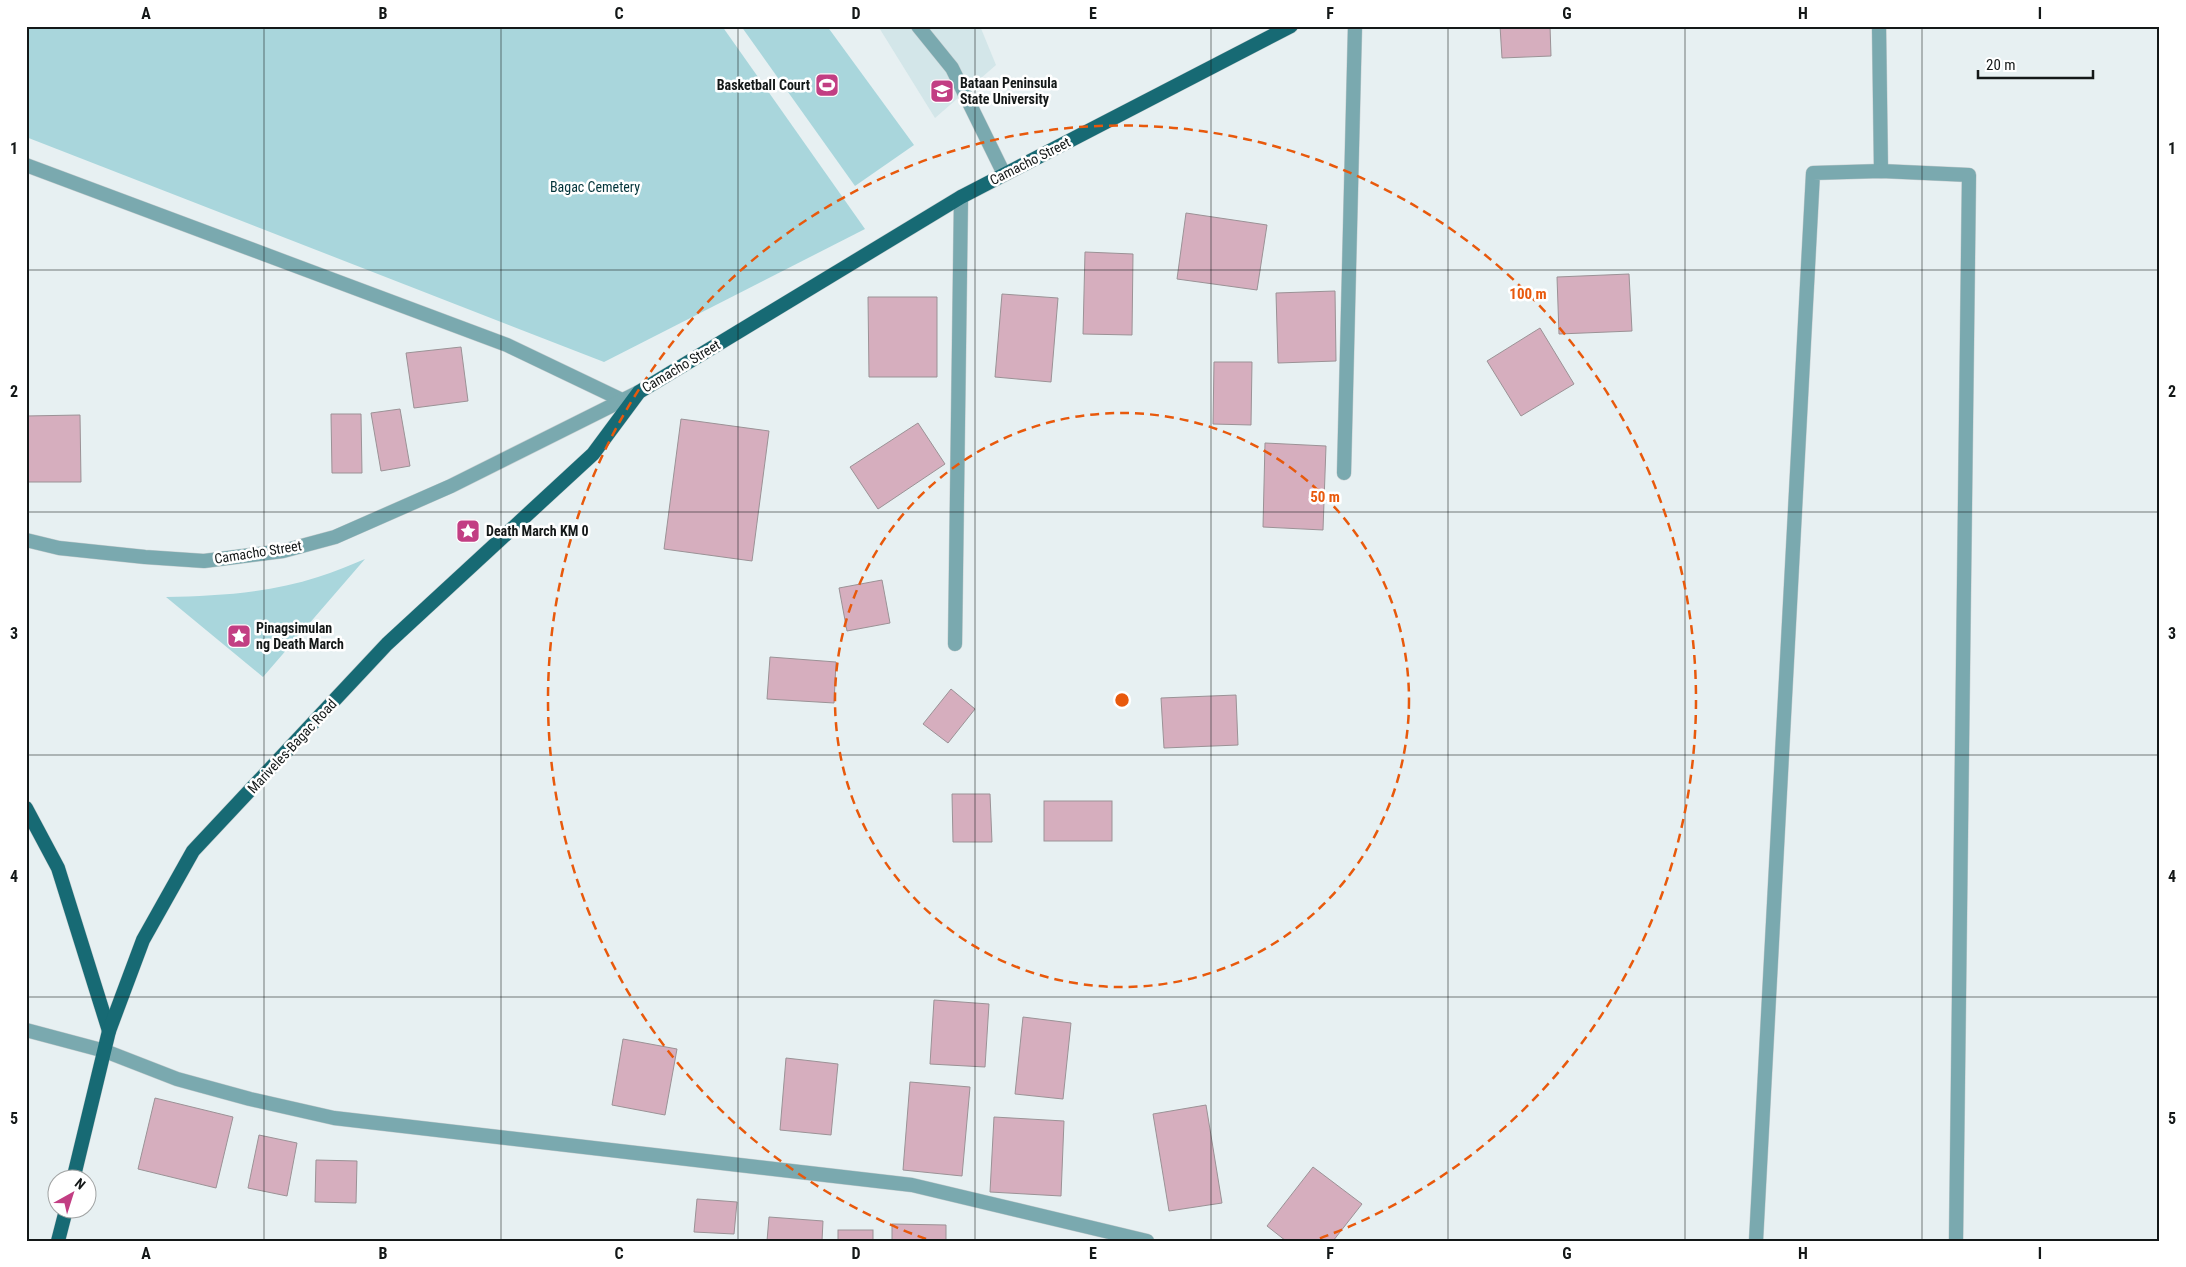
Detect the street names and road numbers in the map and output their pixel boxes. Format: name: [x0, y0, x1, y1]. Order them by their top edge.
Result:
street label: Camacho Street: [987, 134, 1073, 188]
street label: Camacho Street: [639, 336, 723, 396]
street label: Camacho Street: [213, 537, 303, 567]
street label: Mariveles-Bagac Road: [244, 696, 340, 796]

